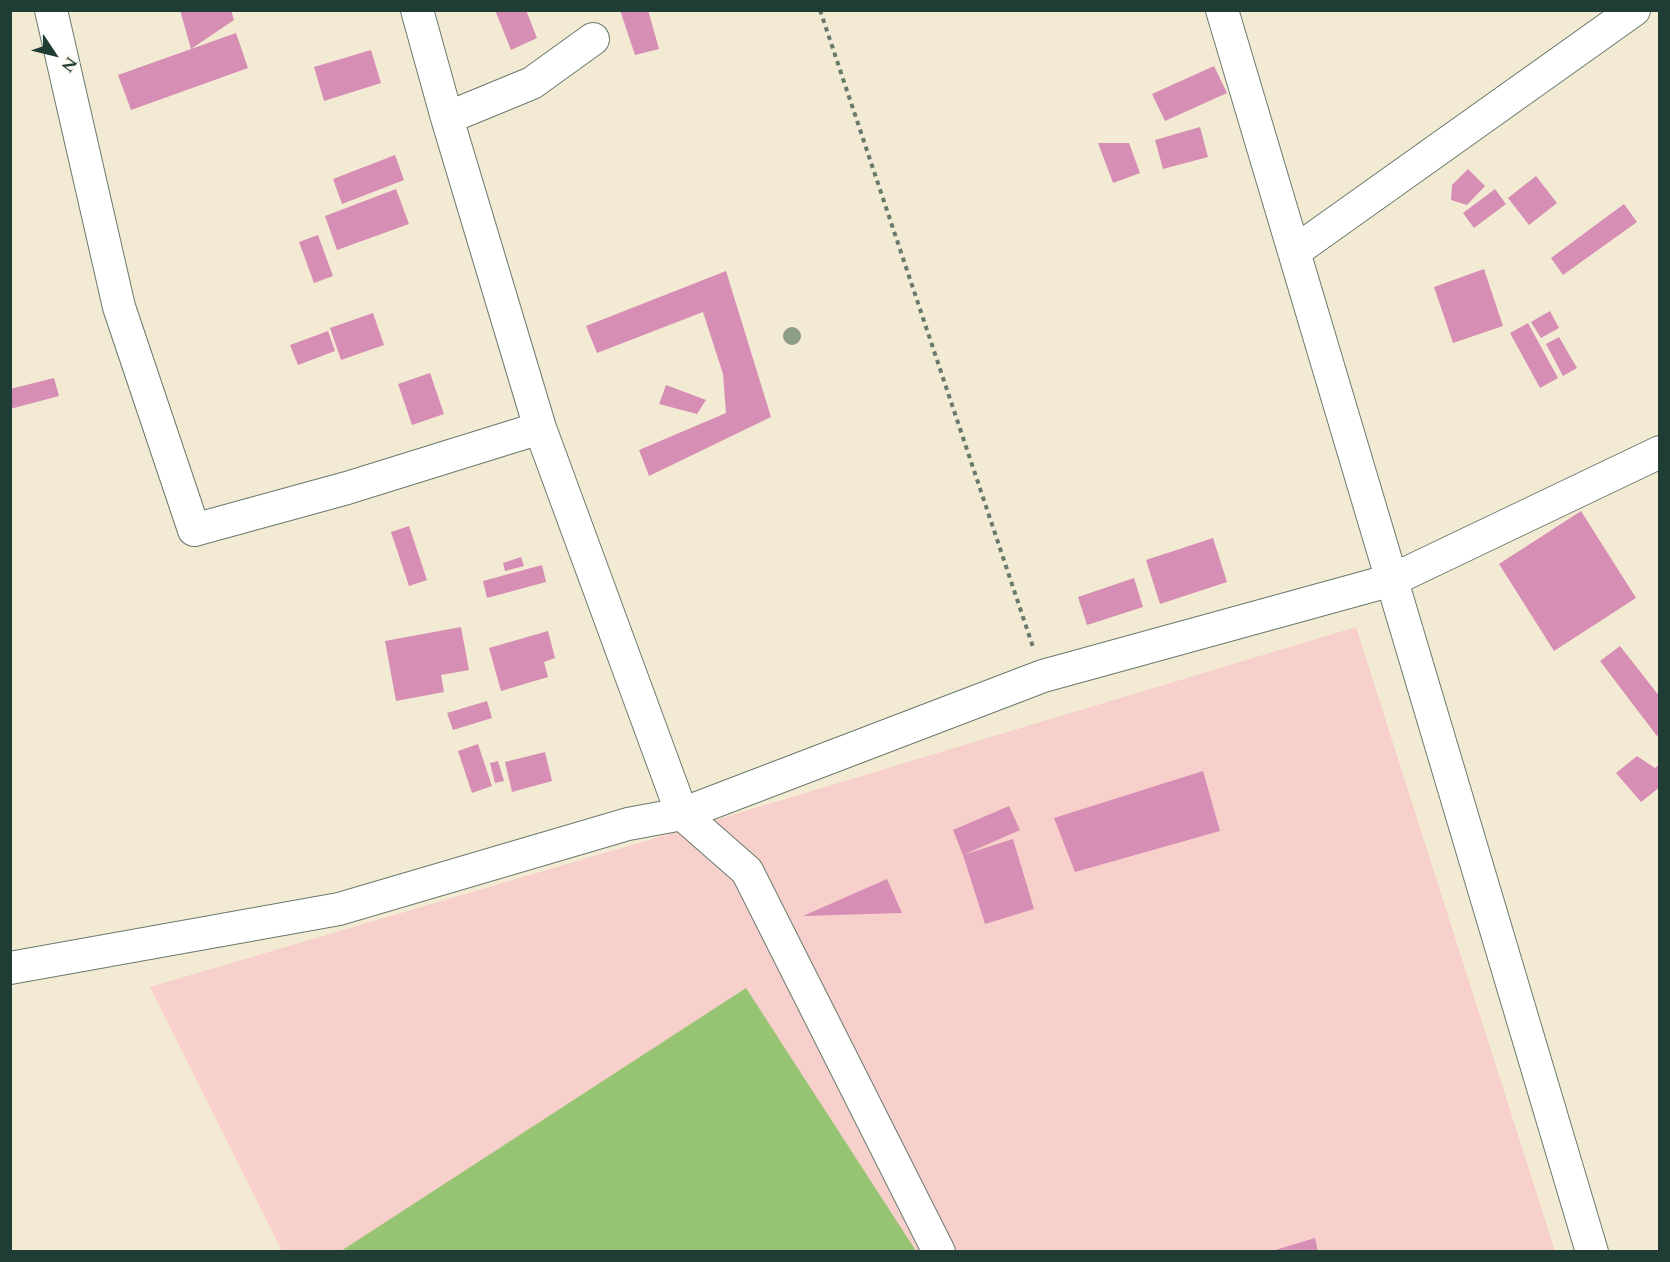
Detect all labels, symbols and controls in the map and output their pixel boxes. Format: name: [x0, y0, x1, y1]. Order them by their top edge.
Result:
north arrow: [24, 24, 84, 84]
text: N: [56, 52, 82, 76]

